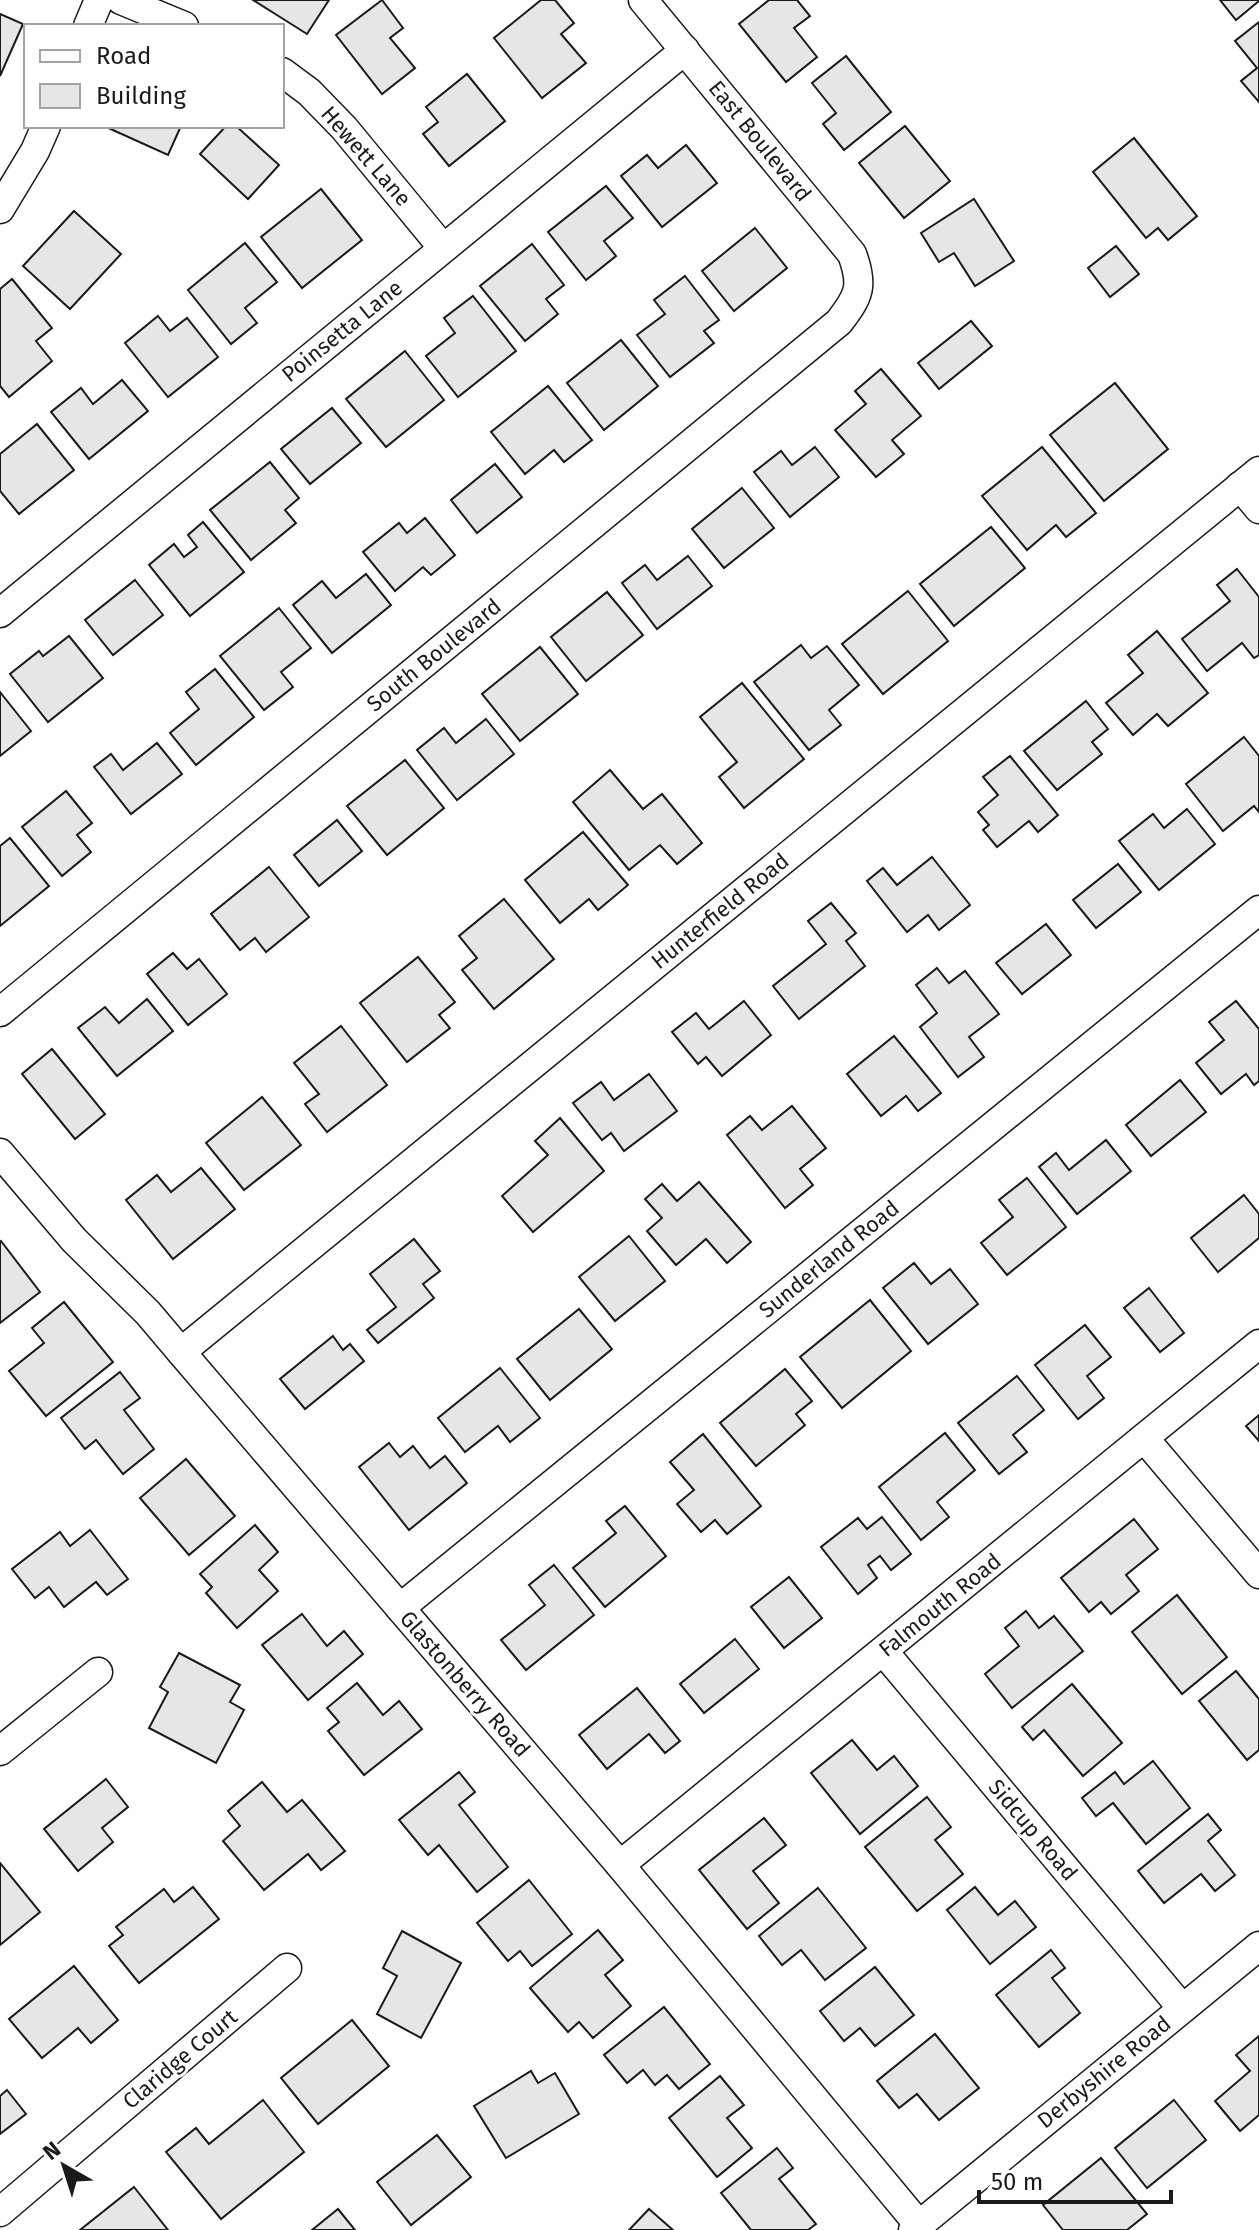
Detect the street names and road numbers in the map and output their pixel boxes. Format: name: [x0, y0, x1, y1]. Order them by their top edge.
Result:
street label: East Boulevard: [703, 75, 817, 207]
street label: Hewett Lane: [315, 100, 417, 212]
street label: Poinsetta Lane: [276, 274, 408, 388]
street label: South Boulevard: [361, 593, 507, 717]
street label: Hunterfield Road: [646, 847, 794, 975]
street label: Sunderland Road: [754, 1194, 904, 1324]
street label: Falmouth Road: [873, 1547, 1007, 1663]
street label: Glastonberry Road: [394, 1605, 536, 1763]
street label: Sidcup Road: [983, 1774, 1083, 1886]
street label: Claridge Court: [117, 2003, 243, 2115]
street label: Derbyshire Road: [1032, 2010, 1176, 2134]

